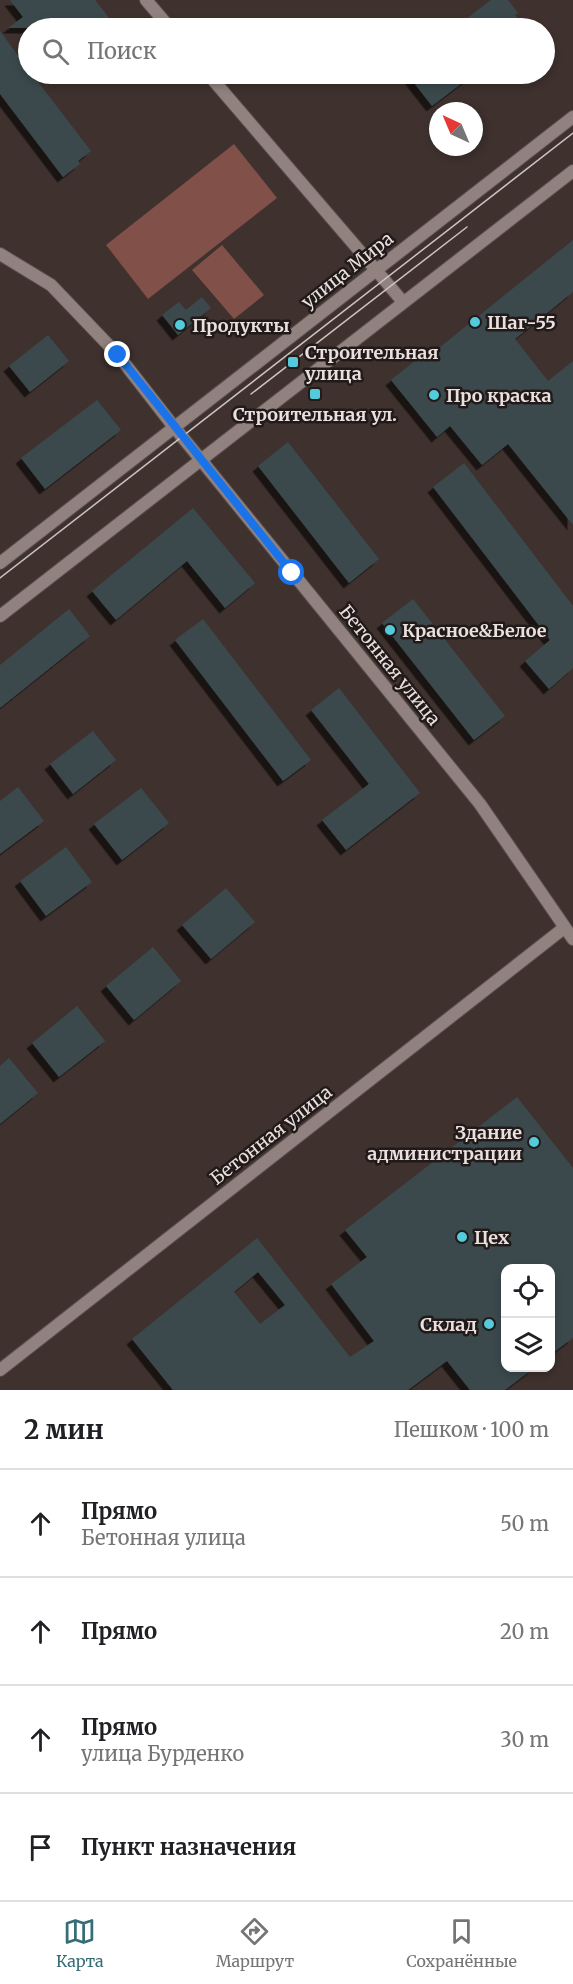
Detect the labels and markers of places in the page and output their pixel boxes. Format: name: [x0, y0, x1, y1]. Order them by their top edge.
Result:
place label: Шаг-55: [487, 311, 556, 334]
place label: Продукты: [192, 314, 290, 337]
marker: Шаг-55: [468, 315, 482, 329]
marker: Продукты: [173, 318, 187, 332]
place label: Строительная улица: [305, 341, 439, 385]
marker: Строительная улица: [286, 355, 300, 369]
place label: Про краска: [446, 384, 552, 407]
marker: Строительная ул.: [308, 387, 322, 401]
marker: Про краска: [427, 388, 441, 402]
place label: Строительная ул.: [233, 403, 397, 426]
place label: Красное&Белое: [402, 619, 547, 642]
marker: Красное&Белое: [383, 623, 397, 637]
place label: Здание администрации: [367, 1121, 522, 1165]
marker: Здание администрации: [527, 1135, 541, 1149]
place label: Цех: [474, 1226, 509, 1249]
marker: Цех: [455, 1230, 469, 1244]
place label: Склад: [420, 1313, 477, 1336]
marker: Склад: [482, 1317, 496, 1331]

